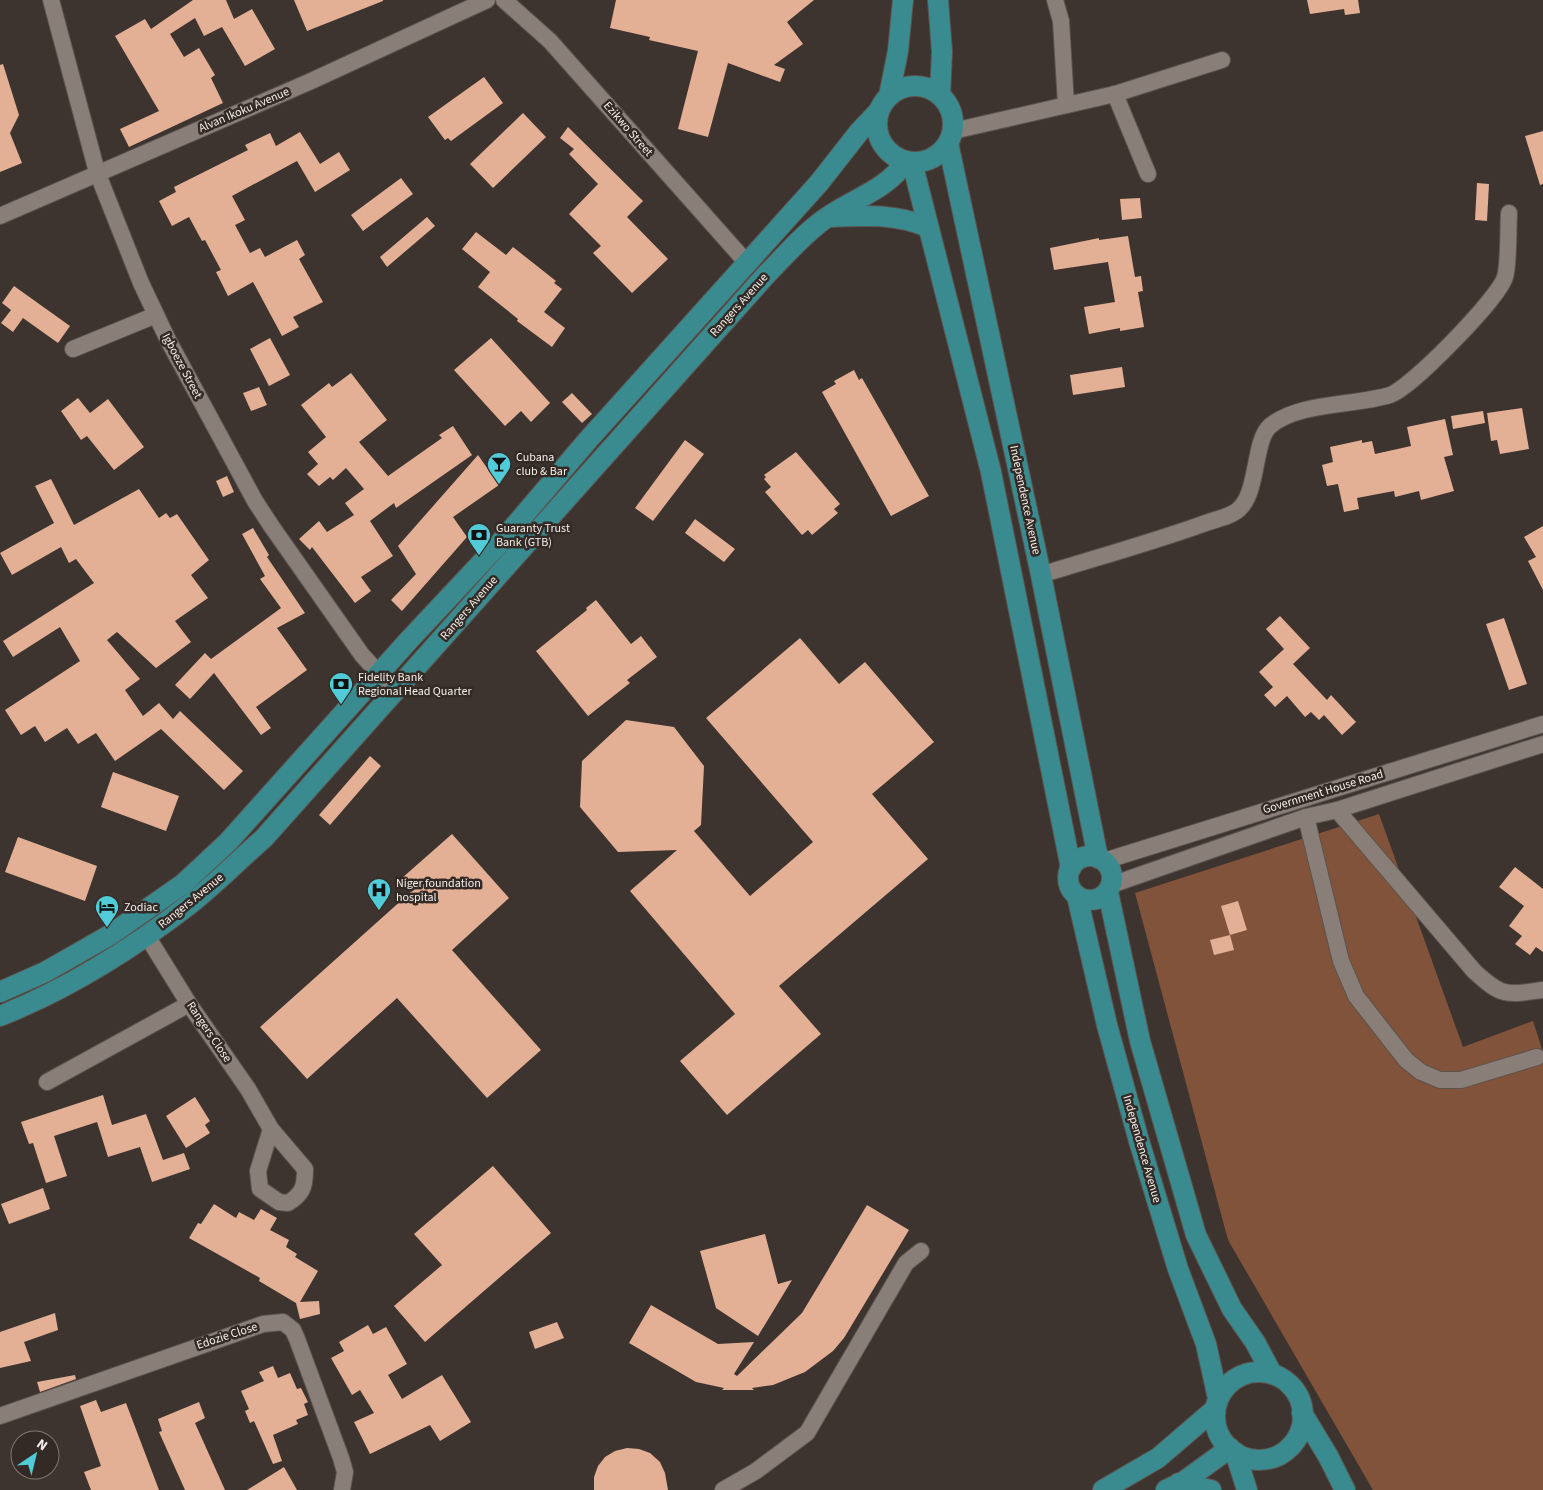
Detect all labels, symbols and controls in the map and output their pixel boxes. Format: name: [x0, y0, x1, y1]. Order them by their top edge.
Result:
street label: Alvan Ikoku Avenue: [196, 83, 292, 137]
street label: Ezikwo Street: [599, 98, 657, 160]
street label: Rangers Avenue: [706, 270, 772, 340]
street label: Igboeze Street: [158, 330, 206, 402]
street label: Independence Avenue: [1005, 444, 1045, 556]
place label: Cubana club & Bar: [516, 449, 568, 480]
bar icon: Cubana club & Bar: [486, 451, 512, 485]
place label: Guaranty Trust Bank (GTB): [496, 520, 570, 551]
bank icon: Guaranty Trust Bank (GTB): [466, 522, 492, 556]
street label: Rangers Avenue: [436, 572, 502, 644]
place label: Fidelity Bank Regional Head Quarter: [358, 669, 472, 700]
bank icon: Fidelity Bank Regional Head Quarter: [328, 671, 354, 705]
street label: Government House Road: [1261, 766, 1385, 818]
street label: Rangers Avenue: [155, 869, 227, 933]
place label: Niger foundation hospital: [396, 875, 481, 906]
hospital icon: Niger foundation hospital: [366, 877, 392, 911]
hotel icon: Zodiac: [94, 894, 120, 928]
place label: Zodiac: [124, 899, 158, 916]
street label: Rangers Close: [182, 998, 236, 1066]
street label: Independence Avenue: [1118, 1093, 1166, 1205]
street label: Edozie Close: [194, 1318, 260, 1354]
north arrow: [10, 1430, 60, 1480]
text: N: [32, 1434, 51, 1456]

